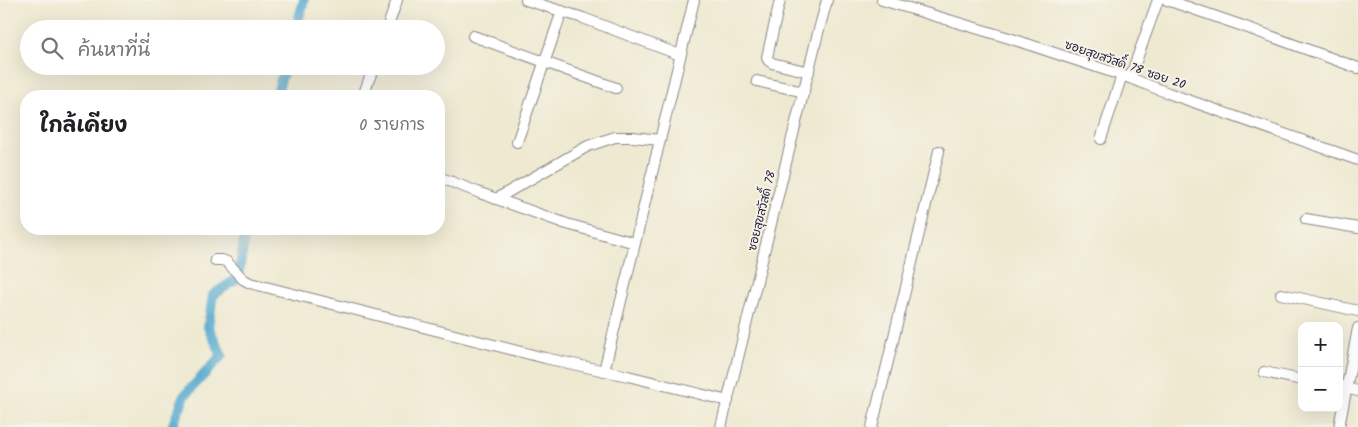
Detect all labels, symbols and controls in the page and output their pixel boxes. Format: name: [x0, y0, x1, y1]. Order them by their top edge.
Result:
search box: [20, 20, 445, 75]
street label: ซอยสุขสวัสดิ์ 78 ซอย 20: [1062, 33, 1189, 95]
icon: search: [38, 34, 66, 62]
text: ค้นหาที่นี่: [78, 36, 150, 66]
text: ใกล้เคียง: [40, 110, 127, 143]
text: 0 รายการ: [359, 113, 425, 138]
street label: ซอยสุขสวัสดิ์ 78: [740, 168, 781, 253]
map controls: [1298, 322, 1343, 412]
button: +: [1298, 322, 1343, 367]
button: −: [1298, 367, 1343, 412]

